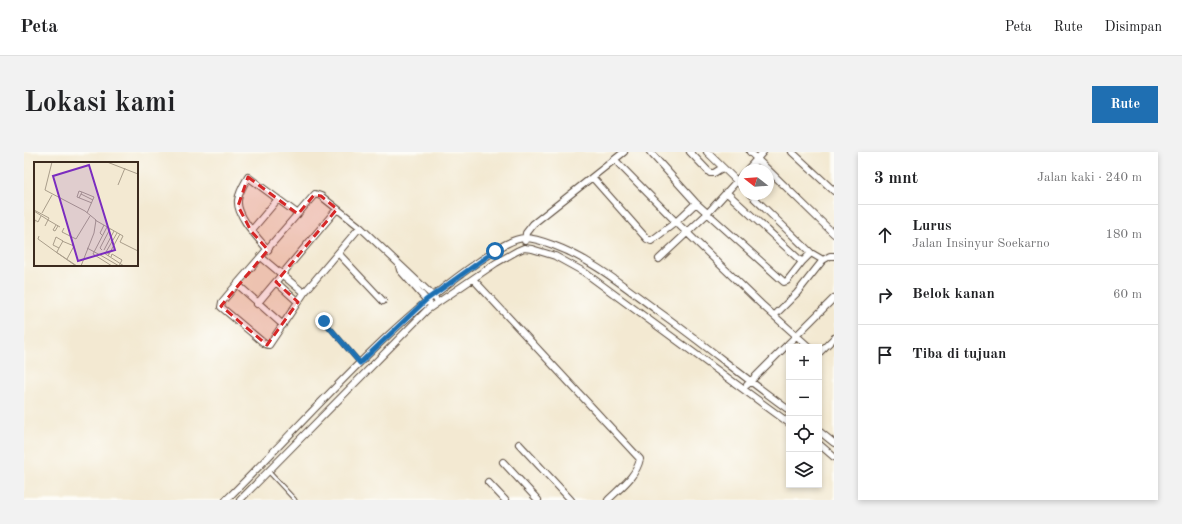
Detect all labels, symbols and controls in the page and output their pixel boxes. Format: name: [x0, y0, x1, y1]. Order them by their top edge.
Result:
text: Peta: [20, 18, 58, 37]
text: Peta: [1005, 20, 1032, 34]
text: Rute: [1054, 20, 1083, 34]
text: Disimpan: [1105, 20, 1162, 34]
button: Rute: [1092, 86, 1158, 123]
text: Lokasi kami: [24, 90, 176, 118]
inset map: [34, 162, 138, 266]
north arrow: [738, 164, 774, 200]
text: 3 mnt: [874, 170, 918, 187]
text: Jalan kaki · 240 m: [1037, 171, 1142, 184]
text: Lurus: [912, 219, 952, 234]
icon: ahead: [874, 224, 896, 246]
text: 180 m: [1105, 228, 1142, 241]
text: Jalan Insinyur Soekarno: [912, 237, 1050, 250]
route start: [486, 242, 504, 260]
icon: right: [874, 284, 896, 306]
text: Belok kanan: [912, 287, 995, 302]
text: 60 m: [1113, 288, 1142, 301]
route end: [315, 312, 333, 330]
map controls: [786, 344, 822, 488]
button: +: [786, 344, 822, 380]
icon: arrive: [874, 344, 896, 366]
text: Tiba di tujuan: [912, 347, 1006, 362]
button: −: [786, 380, 822, 416]
button: locate: [786, 416, 822, 452]
button: layers: [786, 452, 822, 488]

